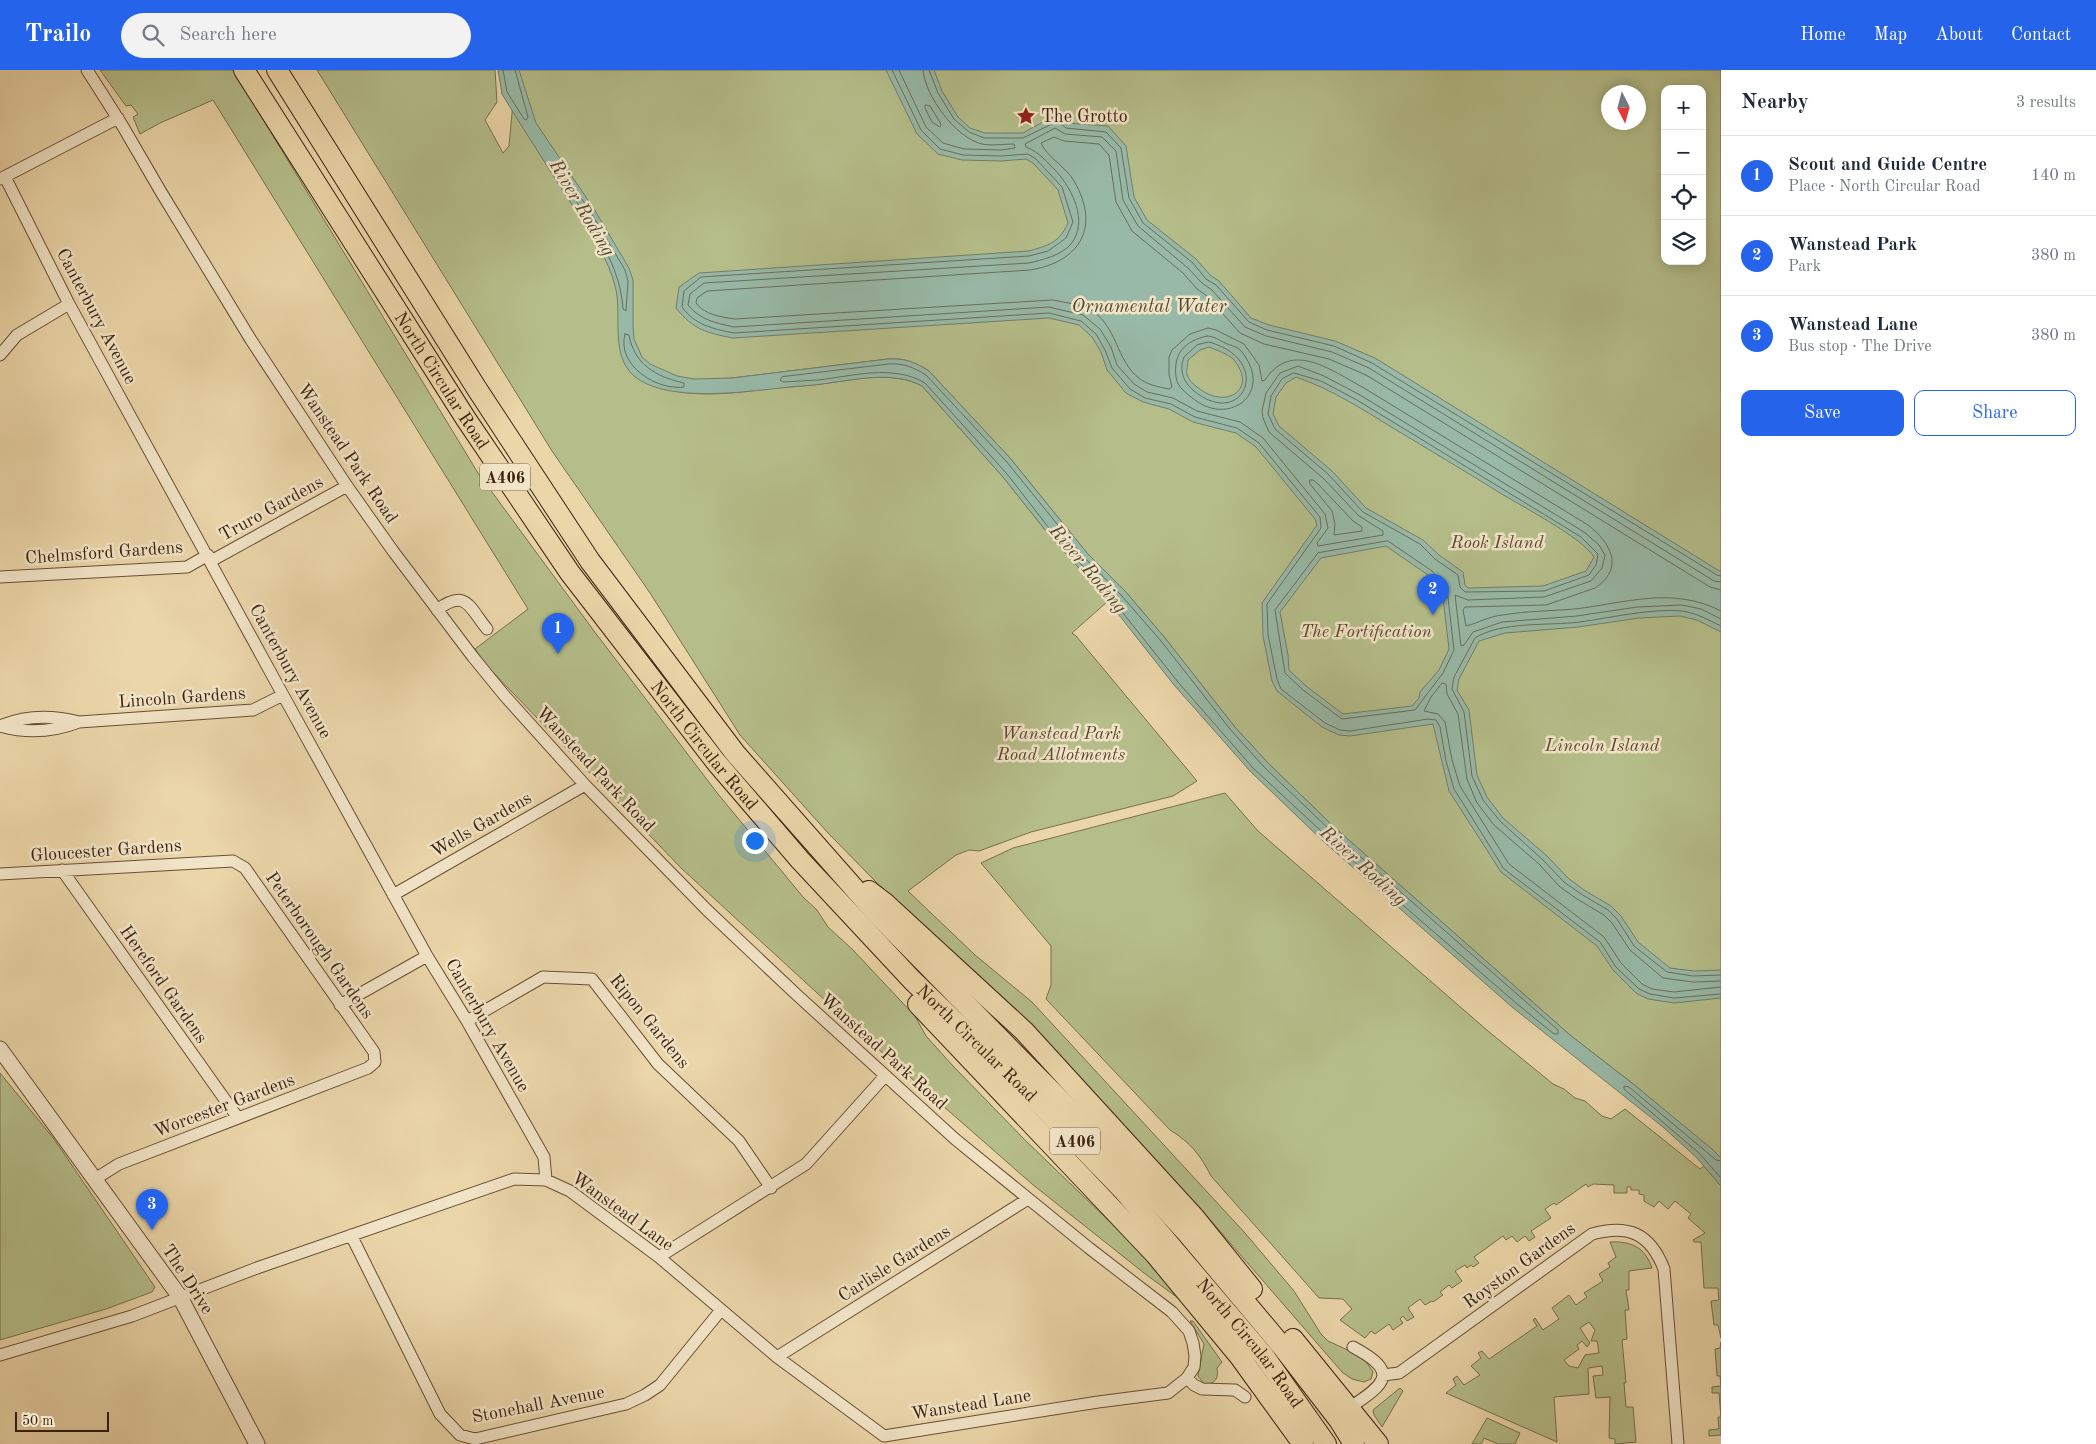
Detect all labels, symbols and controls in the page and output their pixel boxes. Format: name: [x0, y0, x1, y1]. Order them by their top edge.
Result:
search box: [121, 13, 471, 58]
icon: search: [139, 21, 167, 49]
text: Trailo: [25, 23, 91, 47]
text: Search here: [179, 26, 277, 45]
text: Home: [1800, 26, 1846, 44]
text: Map: [1874, 26, 1907, 44]
text: About: [1935, 26, 1983, 44]
text: Contact: [2011, 26, 2071, 44]
north arrow: [1601, 85, 1646, 130]
map controls: [1661, 85, 1706, 265]
button: +: [1661, 85, 1706, 130]
text: Nearby: [1741, 92, 1809, 113]
text: 3 results: [2016, 95, 2076, 111]
place icon: The Grotto: [1015, 105, 1037, 127]
place label: The Grotto: [1041, 108, 1128, 126]
button: −: [1661, 130, 1706, 175]
water label: River Roding: [544, 156, 617, 260]
text: Scout and Guide Centre: [1788, 156, 1987, 175]
text: 1: [1752, 168, 1762, 184]
text: 140 m: [2031, 168, 2076, 184]
button: locate: [1661, 175, 1706, 220]
text: Place · North Circular Road: [1788, 179, 1981, 195]
button: layers: [1661, 220, 1706, 265]
text: Wanstead Park: [1788, 236, 1917, 255]
street label: Canterbury Avenue: [53, 246, 139, 387]
text: 2: [1752, 248, 1762, 264]
text: 380 m: [2031, 248, 2076, 264]
text: Park: [1788, 259, 1821, 275]
water label: Ornamental Water: [1072, 298, 1227, 317]
street label: North Circular Road: [390, 309, 492, 453]
text: Wanstead Lane: [1788, 316, 1918, 335]
text: 3: [1752, 328, 1762, 344]
text: 380 m: [2031, 328, 2076, 344]
text: Bus stop · The Drive: [1788, 339, 1932, 355]
street label: Wanstead Park Road: [294, 380, 401, 527]
button: Save: [1741, 390, 1904, 436]
button: Share: [1914, 390, 2076, 436]
road number: A406: [480, 464, 530, 491]
street label: Truro Gardens: [217, 473, 327, 545]
water label: River Roding: [1044, 521, 1129, 618]
park label: Rook Island: [1450, 534, 1544, 552]
street label: Chelmsford Gardens: [25, 538, 184, 567]
pin: 2: [1417, 574, 1449, 615]
street label: Canterbury Avenue: [246, 601, 335, 742]
pin: 1: [542, 613, 574, 654]
park label: The Fortification: [1300, 623, 1432, 641]
street label: North Circular Road: [647, 678, 761, 814]
street label: Lincoln Gardens: [118, 685, 246, 711]
street label: Wanstead Park Road: [533, 703, 658, 836]
park label: Wanstead Park Road Allotments: [996, 725, 1126, 764]
park label: Lincoln Island: [1544, 737, 1660, 755]
street label: Wells Gardens: [428, 789, 535, 861]
water label: River Roding: [1315, 823, 1409, 910]
your location: [742, 828, 768, 854]
street label: Gloucester Gardens: [30, 837, 183, 865]
street label: Peterborough Gardens: [262, 869, 377, 1022]
street label: Hereford Gardens: [116, 922, 211, 1047]
street label: Canterbury Avenue: [442, 956, 533, 1095]
street label: Ripon Gardens: [606, 971, 693, 1072]
street label: North Circular Road: [913, 982, 1040, 1106]
street label: Wanstead Park Road: [816, 990, 950, 1113]
street label: Worcester Gardens: [151, 1071, 297, 1141]
road number: A406: [1050, 1128, 1100, 1154]
street label: Wanstead Lane: [568, 1169, 677, 1255]
pin: 3: [136, 1189, 168, 1230]
street label: Royston Gardens: [1460, 1219, 1579, 1312]
street label: Carlisle Gardens: [835, 1222, 954, 1306]
street label: The Drive: [158, 1241, 216, 1318]
street label: North Circular Road: [1192, 1275, 1306, 1411]
street label: Stonehall Avenue: [470, 1383, 606, 1427]
street label: Wanstead Lane: [910, 1387, 1032, 1423]
scale bar: [15, 1409, 109, 1432]
text: 50 m: [22, 1414, 53, 1428]

